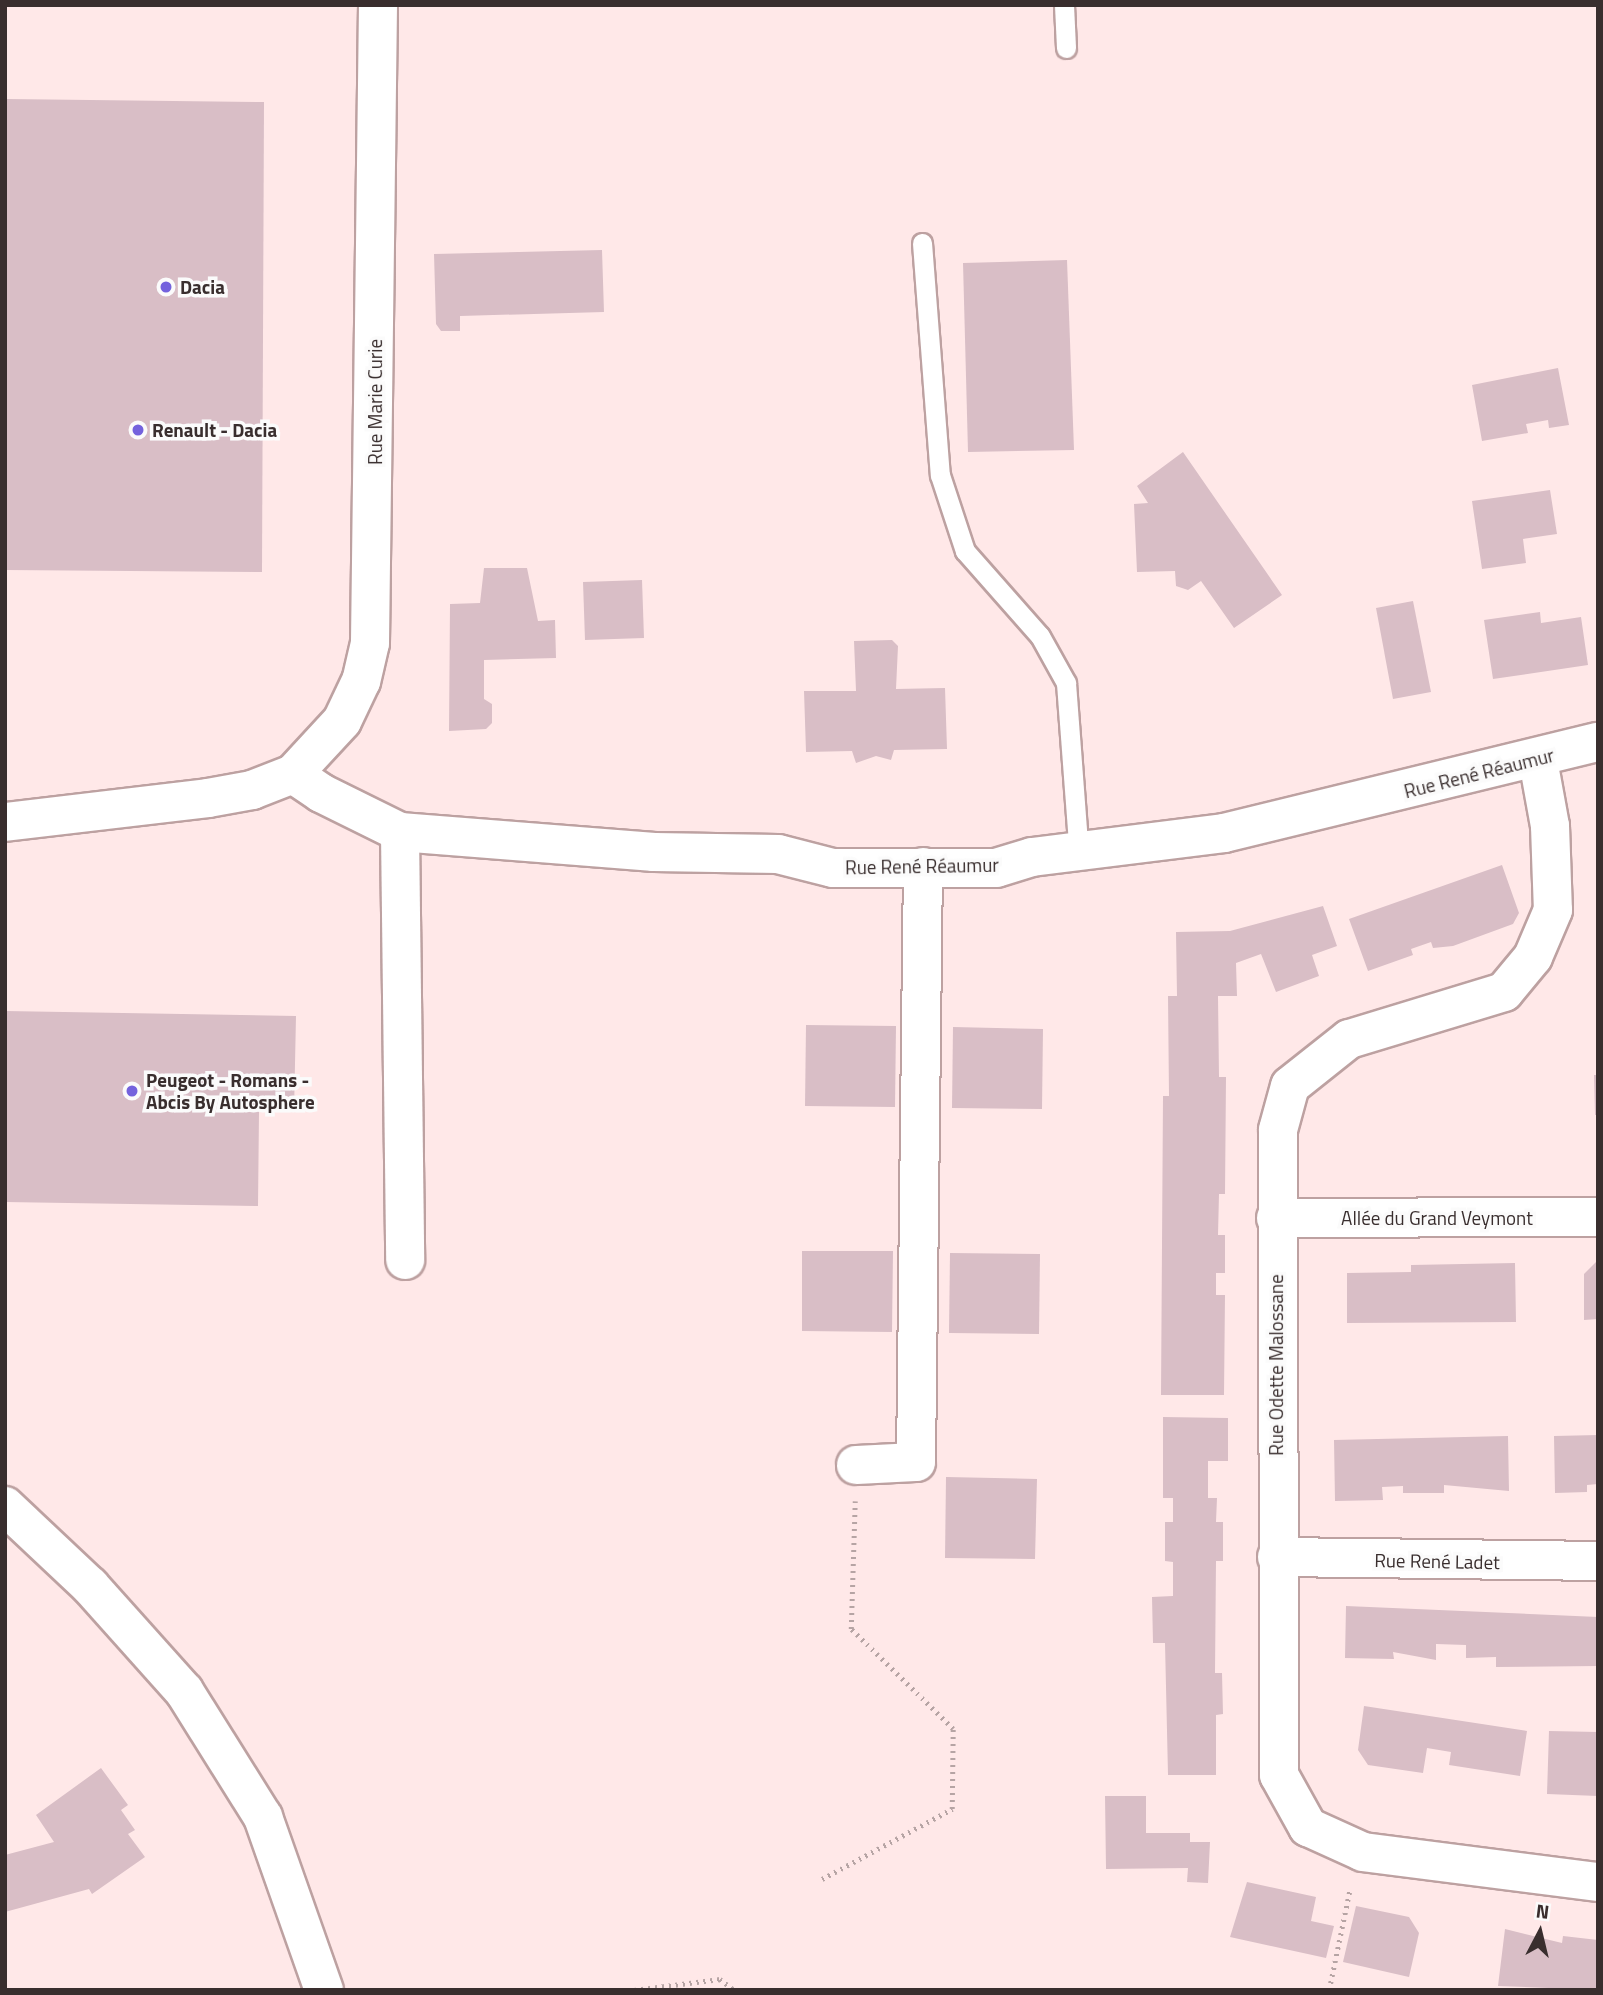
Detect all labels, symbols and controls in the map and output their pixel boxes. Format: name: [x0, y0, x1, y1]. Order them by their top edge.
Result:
place label: Dacia: [180, 276, 225, 298]
marker: Dacia: [158, 279, 174, 295]
street label: Rue Marie Curie: [364, 339, 386, 465]
place label: Renault - Dacia: [152, 419, 277, 441]
marker: Renault - Dacia: [130, 422, 146, 438]
street label: Rue René Réaumur: [1402, 743, 1556, 803]
street label: Rue René Réaumur: [845, 853, 999, 879]
place label: Peugeot - Romans - Abcis By Autosphere: [146, 1069, 315, 1113]
marker: Peugeot - Romans - Abcis By Autosphere: [124, 1083, 140, 1099]
street label: Allée du Grand Veymont: [1341, 1207, 1533, 1229]
street label: Rue Odette Malossane: [1265, 1274, 1287, 1456]
street label: Rue René Ladet: [1374, 1549, 1500, 1573]
text: N: [1534, 1895, 1551, 1926]
north arrow: [1505, 1897, 1575, 1967]

